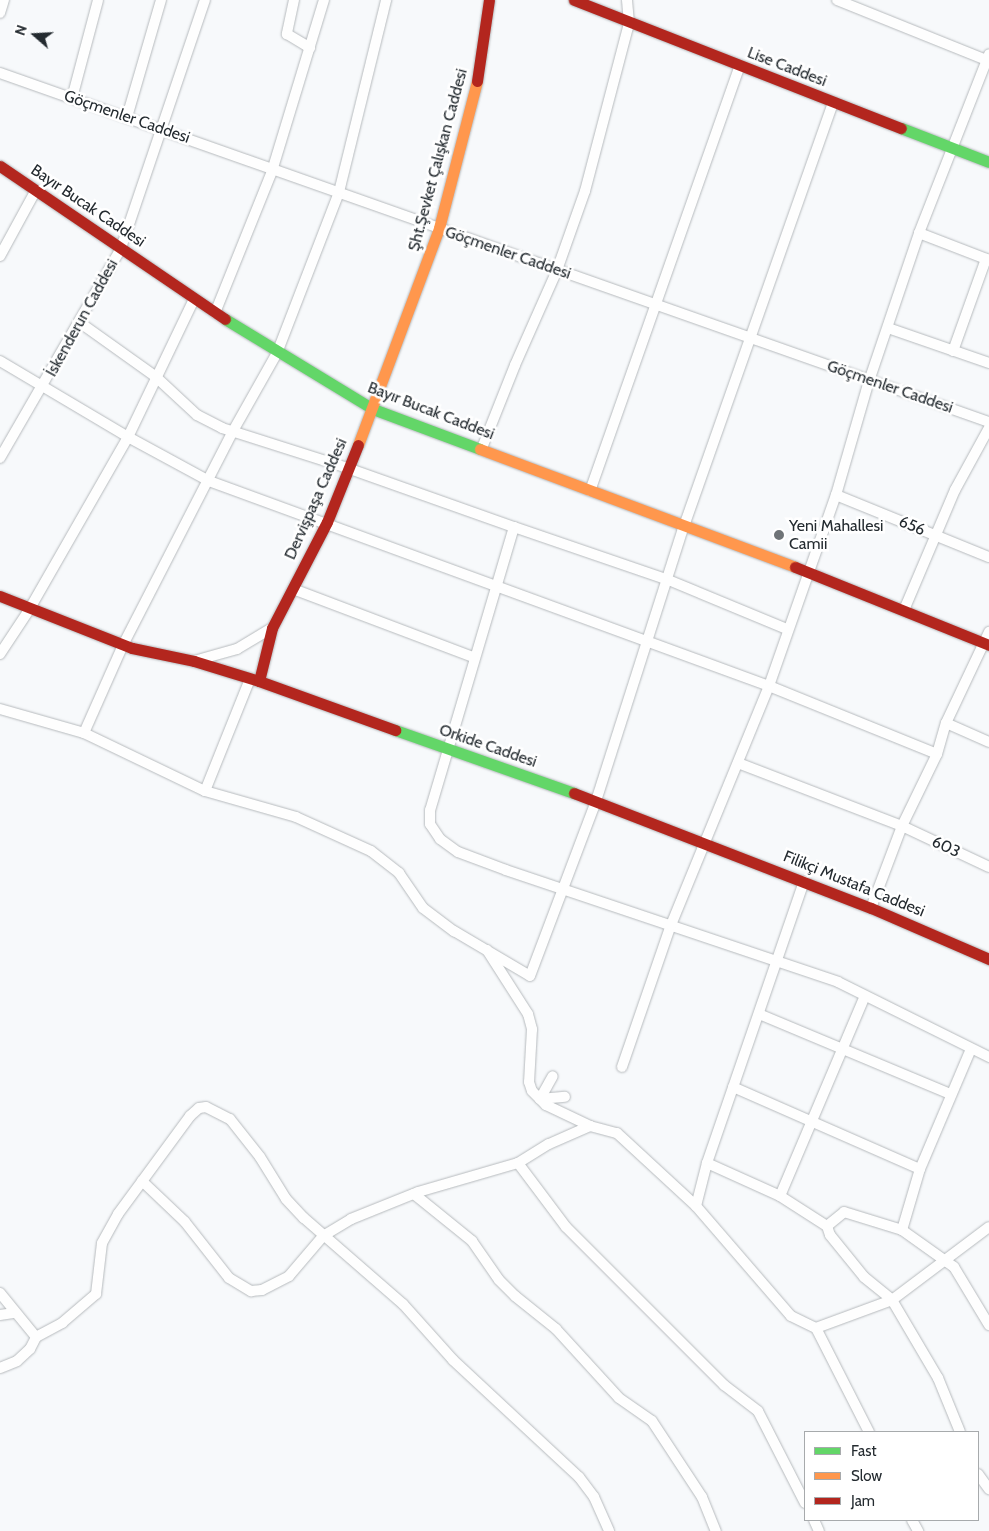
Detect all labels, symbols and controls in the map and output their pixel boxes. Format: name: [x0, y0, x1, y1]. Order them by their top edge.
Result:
north arrow: [10, 10, 60, 60]
text: N: [11, 23, 31, 38]
street label: Lise Caddesi: [745, 43, 829, 91]
street label: Şht.Şevket Çalışkan Caddesi: [404, 67, 472, 253]
street label: Göçmenler Caddesi: [61, 86, 193, 148]
street label: Bayır Bucak Caddesi: [27, 161, 149, 251]
street label: Göçmenler Caddesi: [442, 222, 574, 284]
street label: İskenderun Caddesi: [42, 256, 122, 380]
street label: Göçmenler Caddesi: [824, 356, 956, 418]
street label: Bayır Bucak Caddesi: [365, 378, 497, 444]
street label: Dervişpaşa Caddesi: [281, 435, 351, 563]
street label: 656: [896, 512, 928, 540]
place label: Yeni Mahallesi Camii: [789, 516, 883, 554]
marker: Yeni Mahallesi Camii: [773, 529, 785, 541]
street label: Orkide Caddesi: [437, 720, 539, 772]
street label: 603: [929, 832, 963, 862]
street label: Filikçi Mustafa Caddesi: [781, 847, 927, 921]
legend: [804, 1431, 979, 1521]
text: Fast: [851, 1442, 876, 1460]
text: Slow: [851, 1467, 882, 1485]
text: Jam: [851, 1492, 875, 1510]

